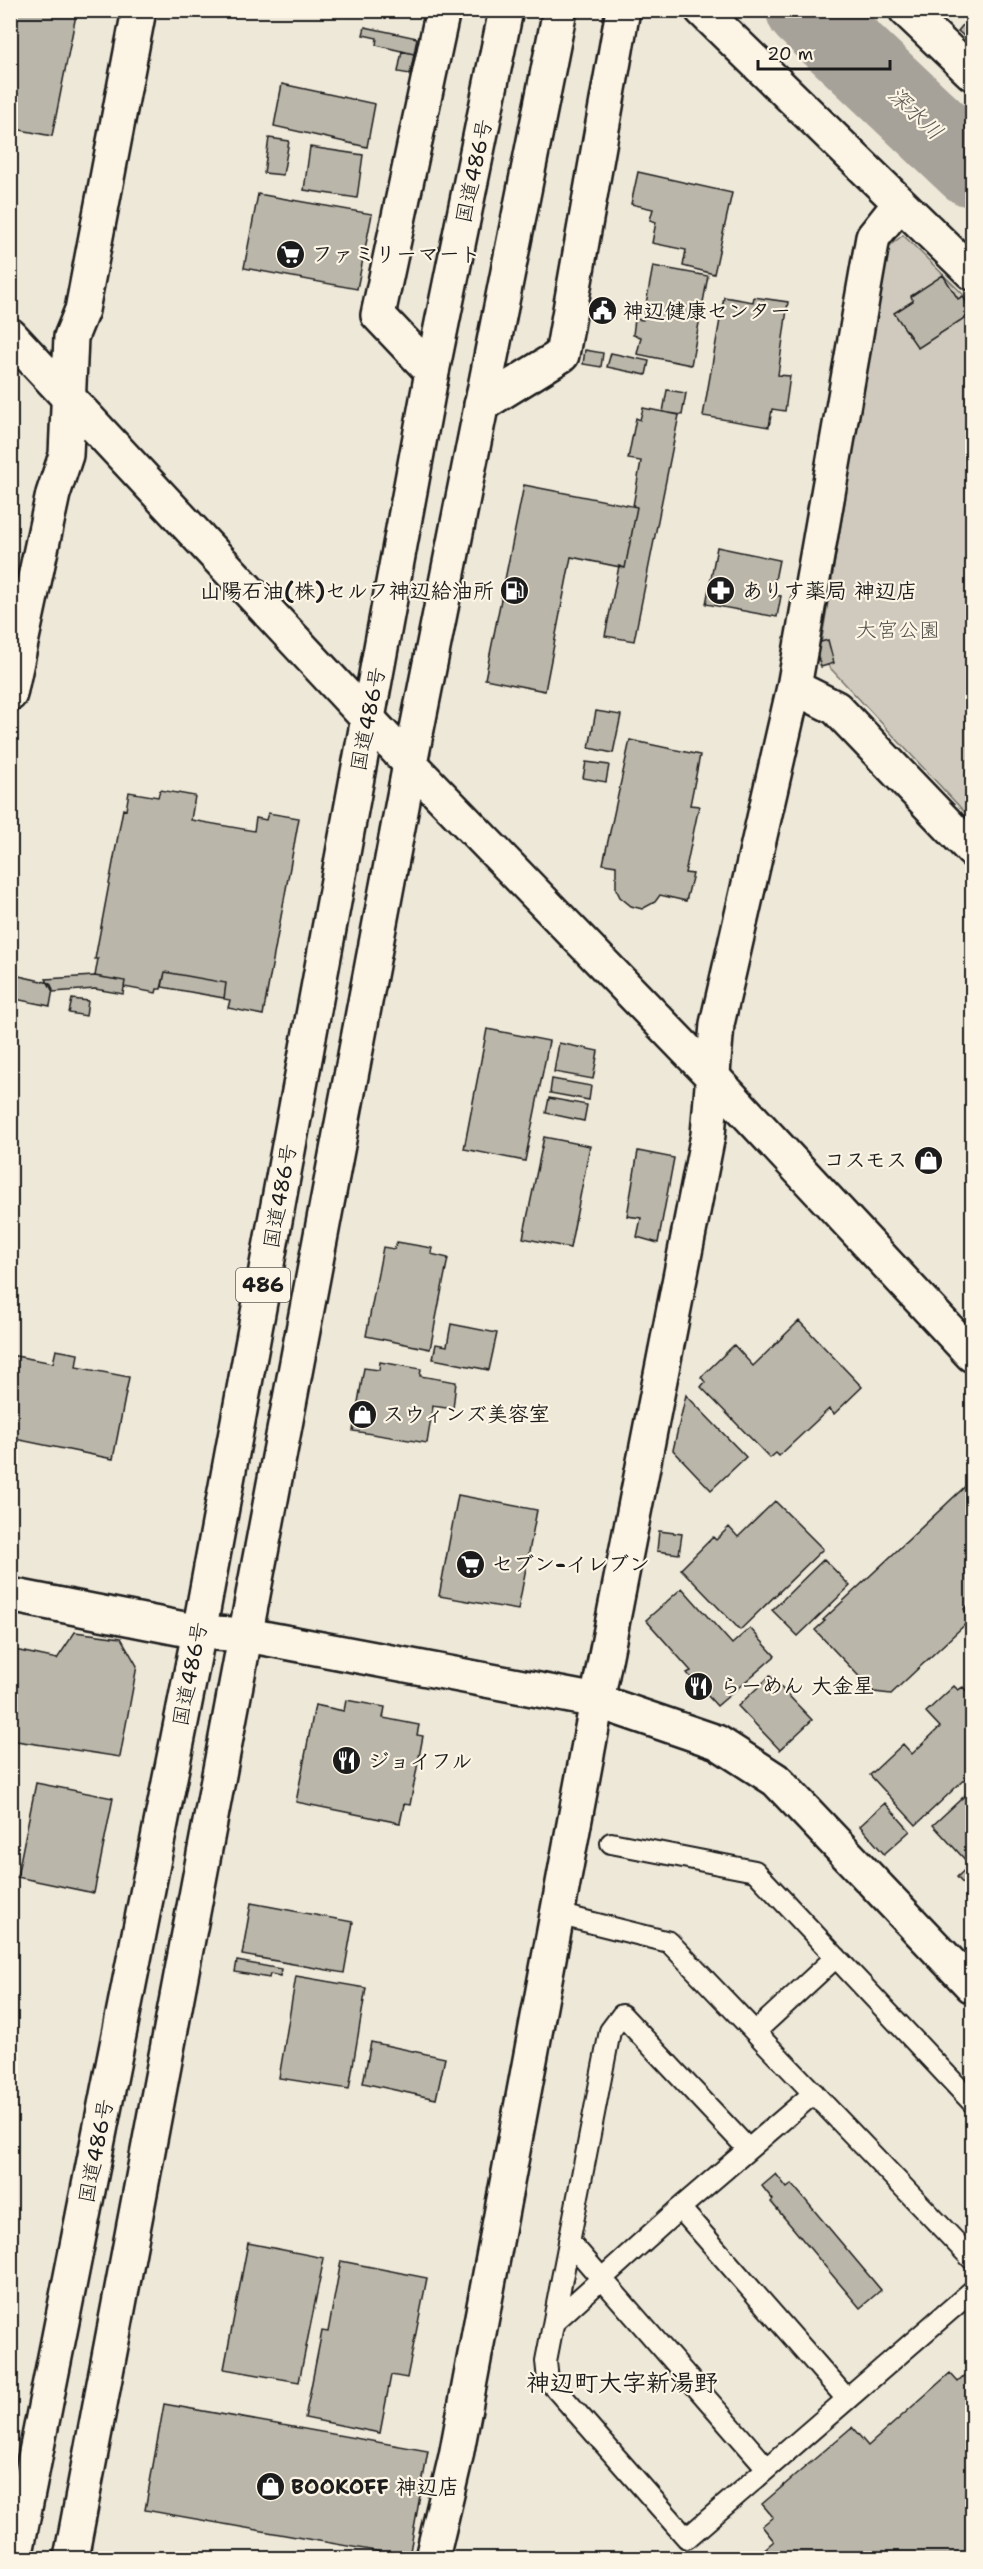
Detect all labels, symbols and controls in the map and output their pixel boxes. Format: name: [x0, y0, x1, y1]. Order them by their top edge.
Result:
scale bar: [758, 33, 890, 71]
text: 20 m: [767, 42, 813, 66]
water label: 深水川: [882, 80, 950, 146]
street label: 国道486号: [449, 116, 499, 226]
supermarket icon: ファミリーマート: [275, 238, 307, 270]
place label: ファミリーマート: [312, 240, 481, 268]
public building icon: 神辺健康センター: [586, 295, 618, 327]
place label: 神辺健康センター: [623, 297, 791, 325]
fuel station icon: 山陽石油(株)セルフ神辺給油所: [499, 575, 531, 607]
pharmacy icon: ありす薬局 神辺店: [705, 575, 737, 607]
place label: 山陽石油(株)セルフ神辺給油所: [200, 577, 494, 605]
place label: ありす薬局 神辺店: [742, 577, 917, 605]
park label: 大宮公園: [856, 616, 940, 644]
street label: 国道486号: [344, 664, 392, 774]
street label: 国道486号: [257, 1141, 303, 1251]
shop icon: コスモス: [912, 1144, 944, 1176]
place label: コスモス: [824, 1146, 907, 1174]
road number: 486: [236, 1268, 290, 1302]
shop icon: スウィンズ美容室: [346, 1398, 378, 1430]
place label: スウィンズ美容室: [383, 1400, 550, 1428]
supermarket icon: セブン-イレブン: [455, 1548, 487, 1580]
place label: セブン-イレブン: [492, 1550, 650, 1578]
street label: 国道486号: [166, 1619, 214, 1729]
restaurant icon: らーめん 大金星: [683, 1670, 715, 1702]
place label: らーめん 大金星: [720, 1672, 874, 1700]
restaurant icon: ジョイフル: [331, 1745, 363, 1777]
place label: ジョイフル: [368, 1747, 473, 1775]
street label: 国道486号: [72, 2096, 120, 2206]
district label: 神辺町大字新湯野: [526, 2367, 718, 2399]
shop icon: BOOKOFF 神辺店: [254, 2471, 286, 2503]
place label: BOOKOFF 神辺店: [291, 2473, 459, 2501]

